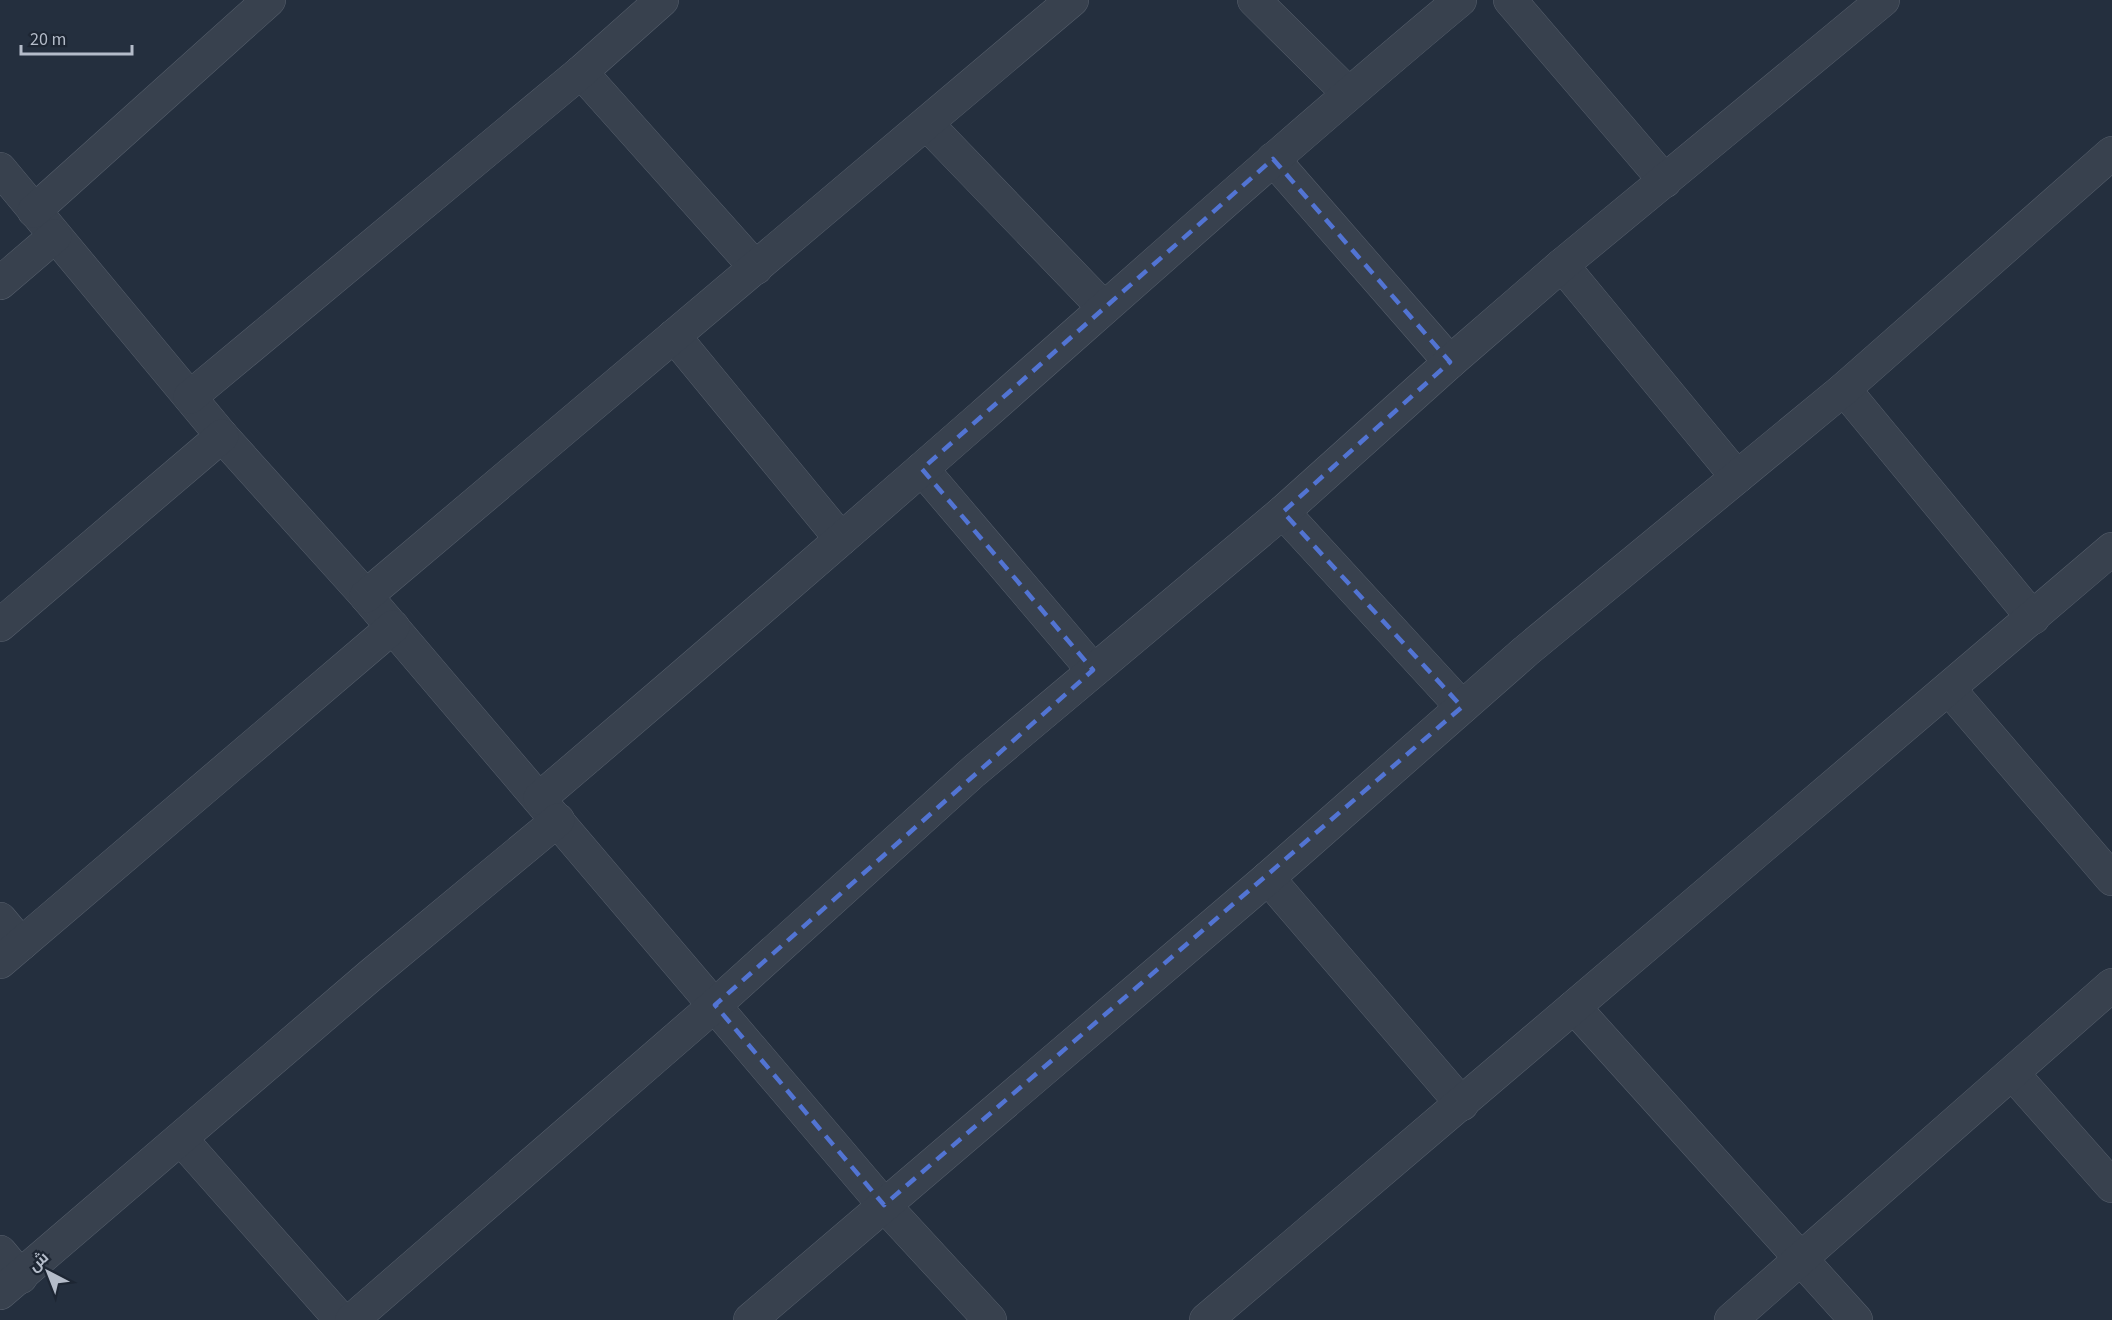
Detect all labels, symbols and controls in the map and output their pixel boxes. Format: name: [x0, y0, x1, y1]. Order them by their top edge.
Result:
scale bar: [21, 18, 132, 56]
text: 20 m: [30, 27, 66, 52]
north arrow: [18, 1242, 78, 1302]
text: ش: [24, 1247, 54, 1277]

